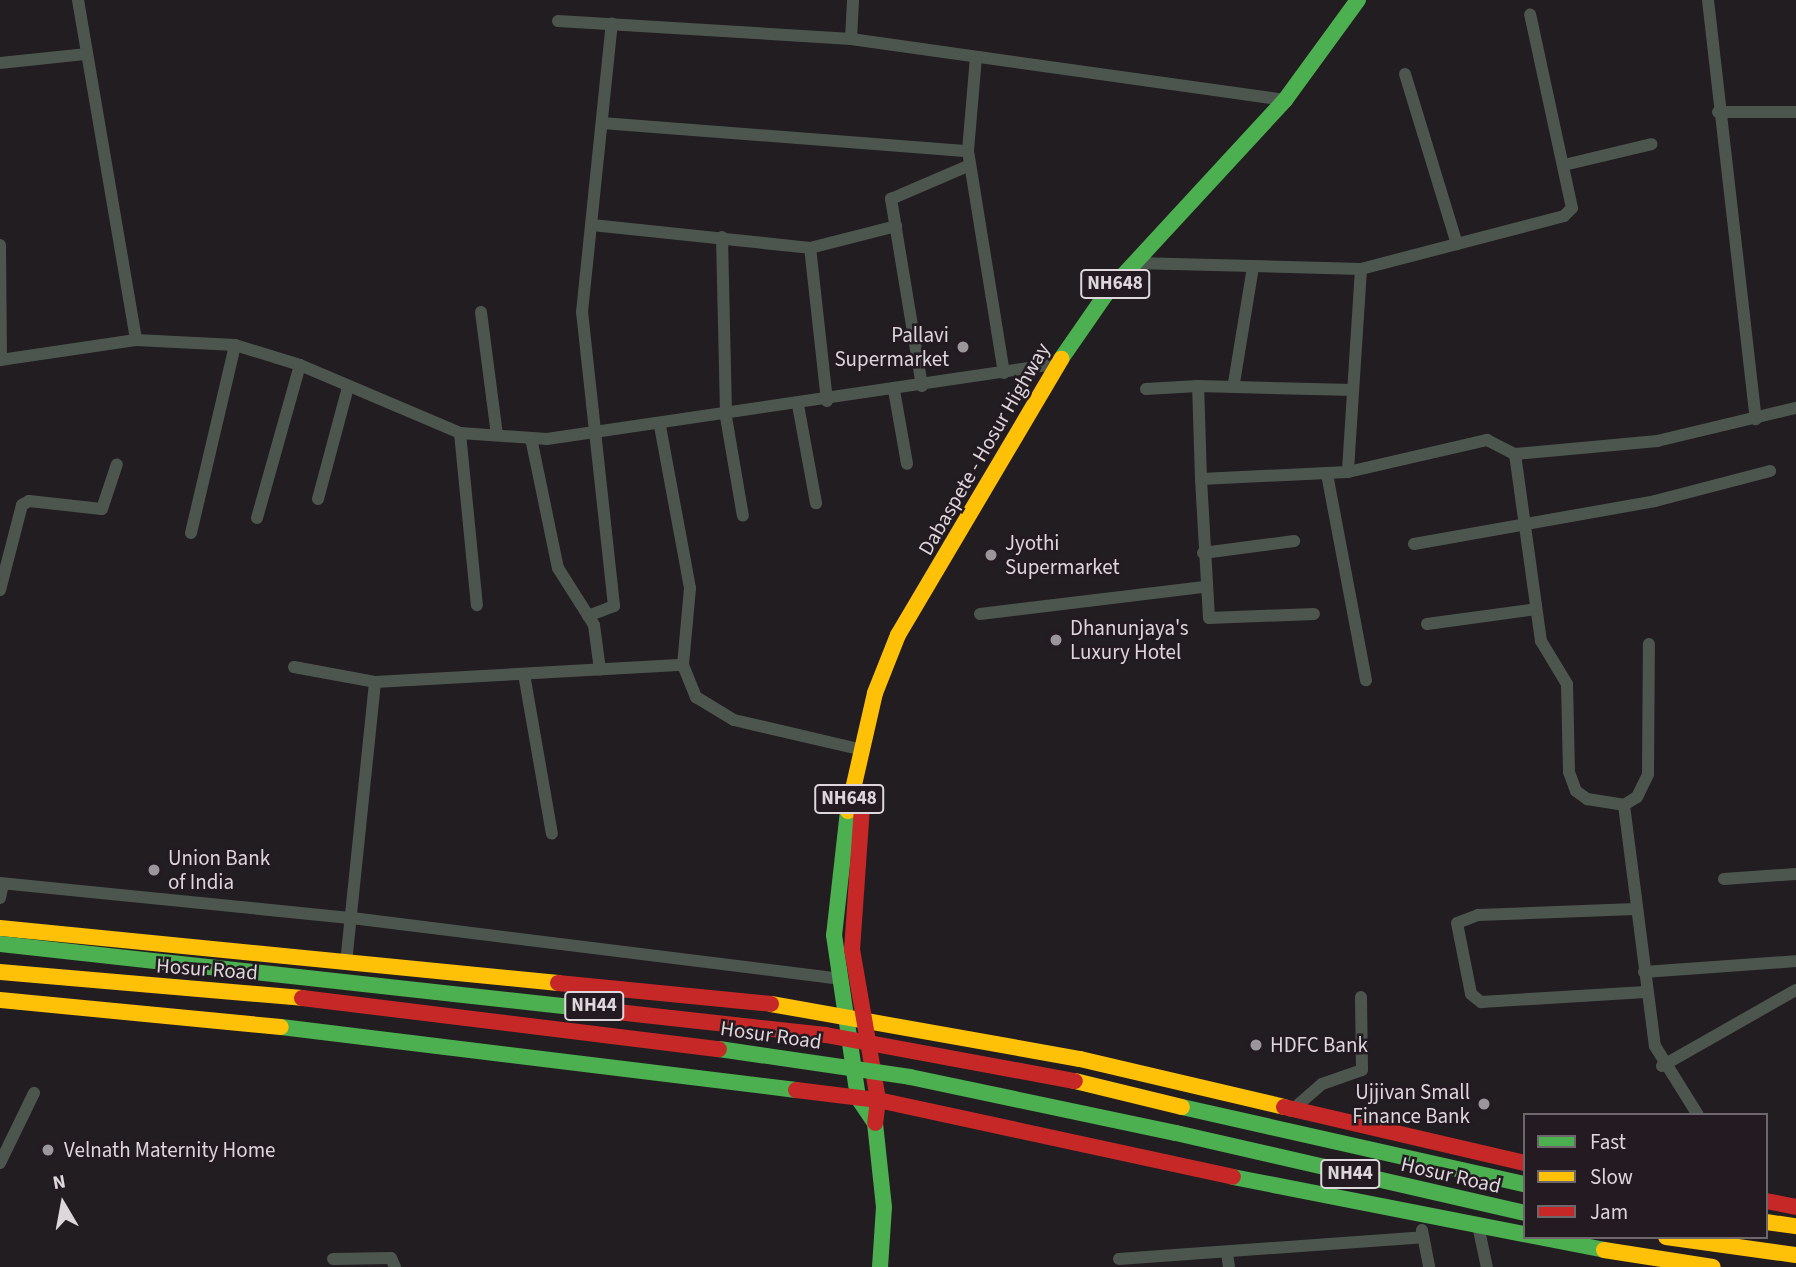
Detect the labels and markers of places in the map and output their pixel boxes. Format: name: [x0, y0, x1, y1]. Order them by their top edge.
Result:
place label: Pallavi Supermarket: [834, 322, 949, 372]
marker: Pallavi Supermarket: [955, 339, 971, 355]
place label: Jyothi Supermarket: [1005, 530, 1120, 580]
marker: Jyothi Supermarket: [983, 547, 999, 563]
place label: Dhanunjaya's Luxury Hotel: [1070, 615, 1189, 665]
marker: Dhanunjaya's Luxury Hotel: [1048, 632, 1064, 648]
place label: Union Bank of India: [168, 845, 270, 895]
marker: Union Bank of India: [146, 862, 162, 878]
place label: HDFC Bank: [1270, 1032, 1368, 1058]
marker: HDFC Bank: [1248, 1037, 1264, 1053]
place label: Ujjivan Small Finance Bank: [1352, 1079, 1470, 1129]
marker: Ujjivan Small Finance Bank: [1476, 1096, 1492, 1112]
place label: Velnath Maternity Home: [64, 1137, 276, 1163]
marker: Velnath Maternity Home: [38, 1140, 58, 1160]

